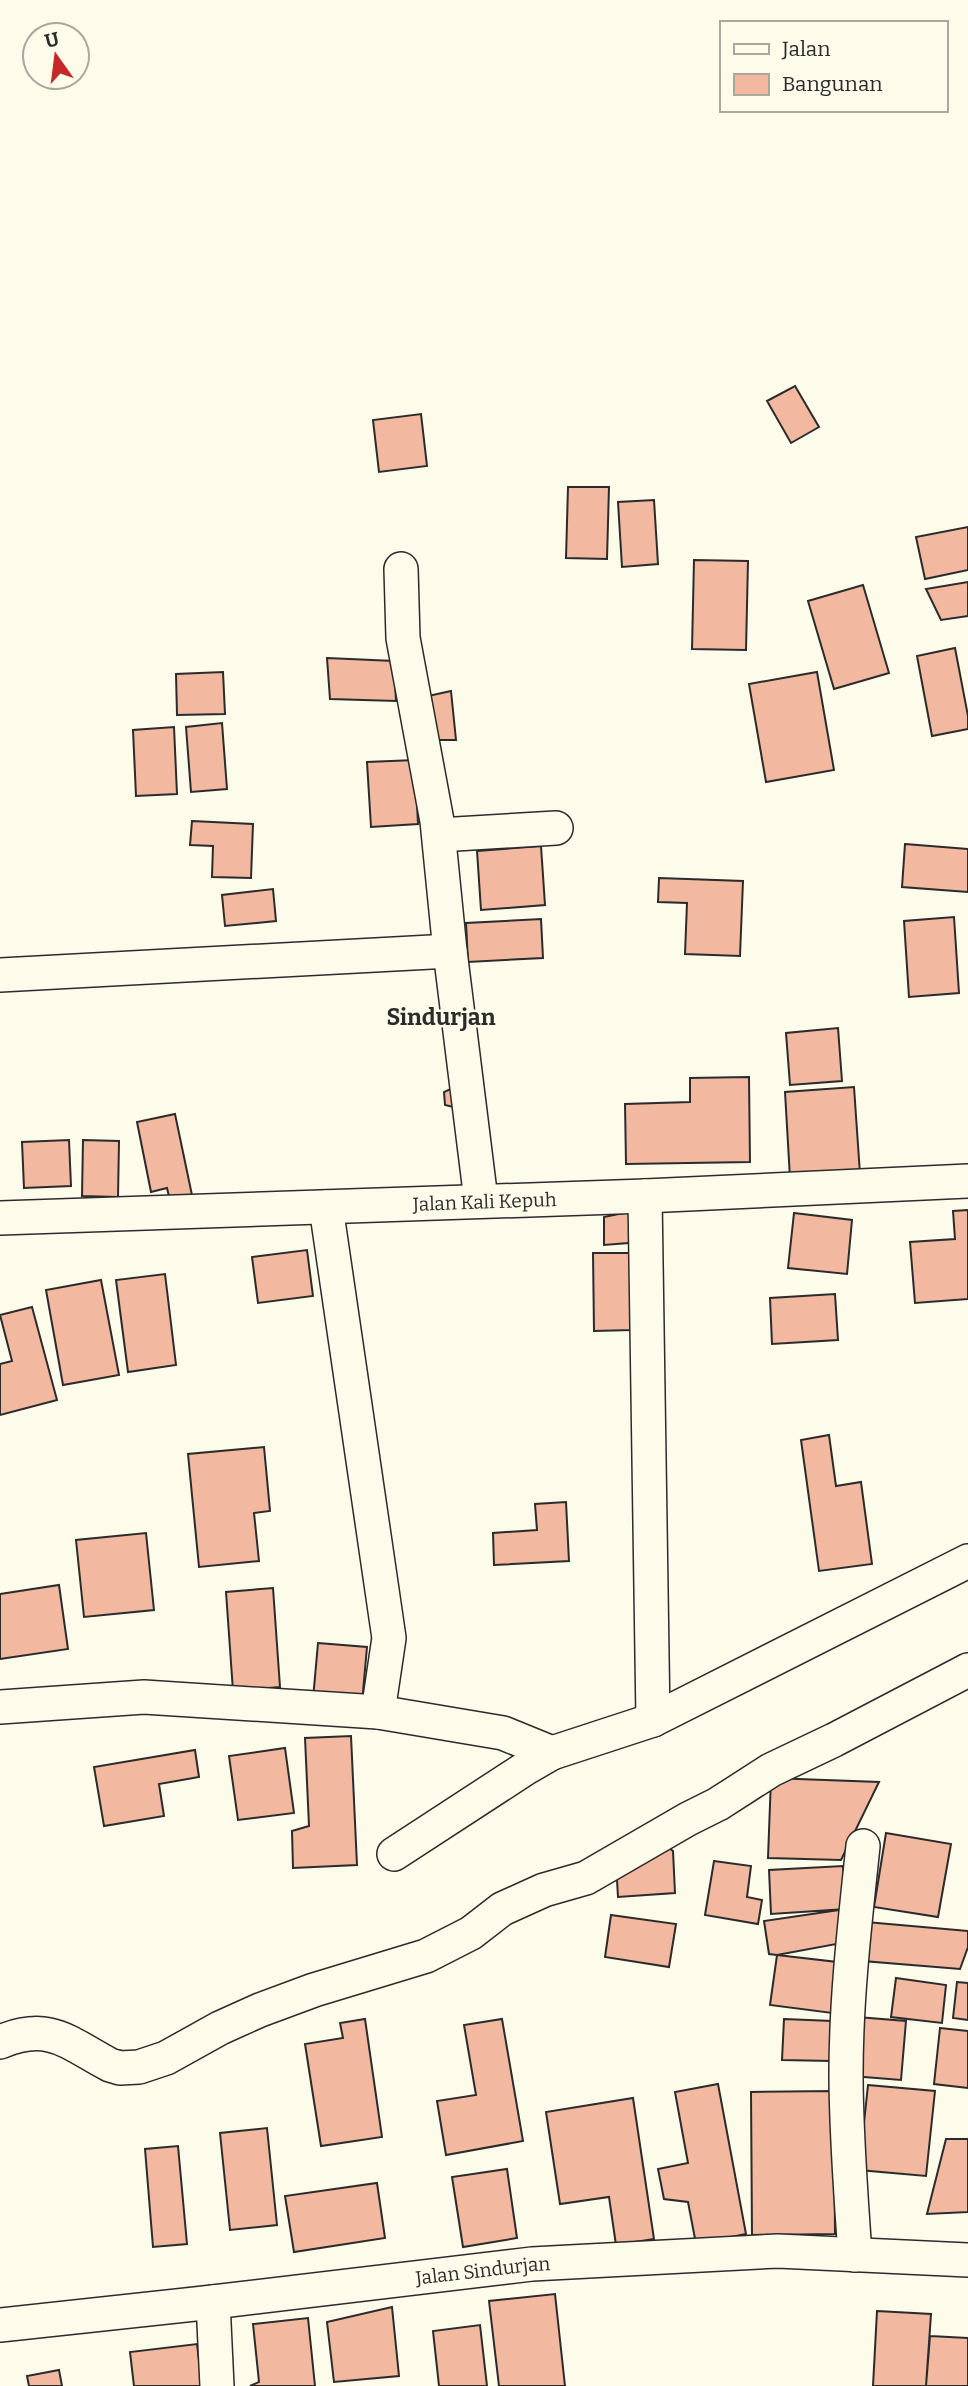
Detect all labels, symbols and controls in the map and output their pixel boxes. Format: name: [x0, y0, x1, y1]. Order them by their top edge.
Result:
north arrow: [21, 21, 91, 91]
legend: [720, 21, 947, 112]
text: U: [42, 27, 62, 53]
text: Jalan: [781, 36, 831, 62]
text: Bangunan: [782, 71, 883, 97]
district label: Sindurjan: [386, 1003, 496, 1031]
street label: Jalan Kali Kepuh: [411, 1188, 557, 1215]
street label: Jalan Sindurjan: [413, 2252, 551, 2289]

